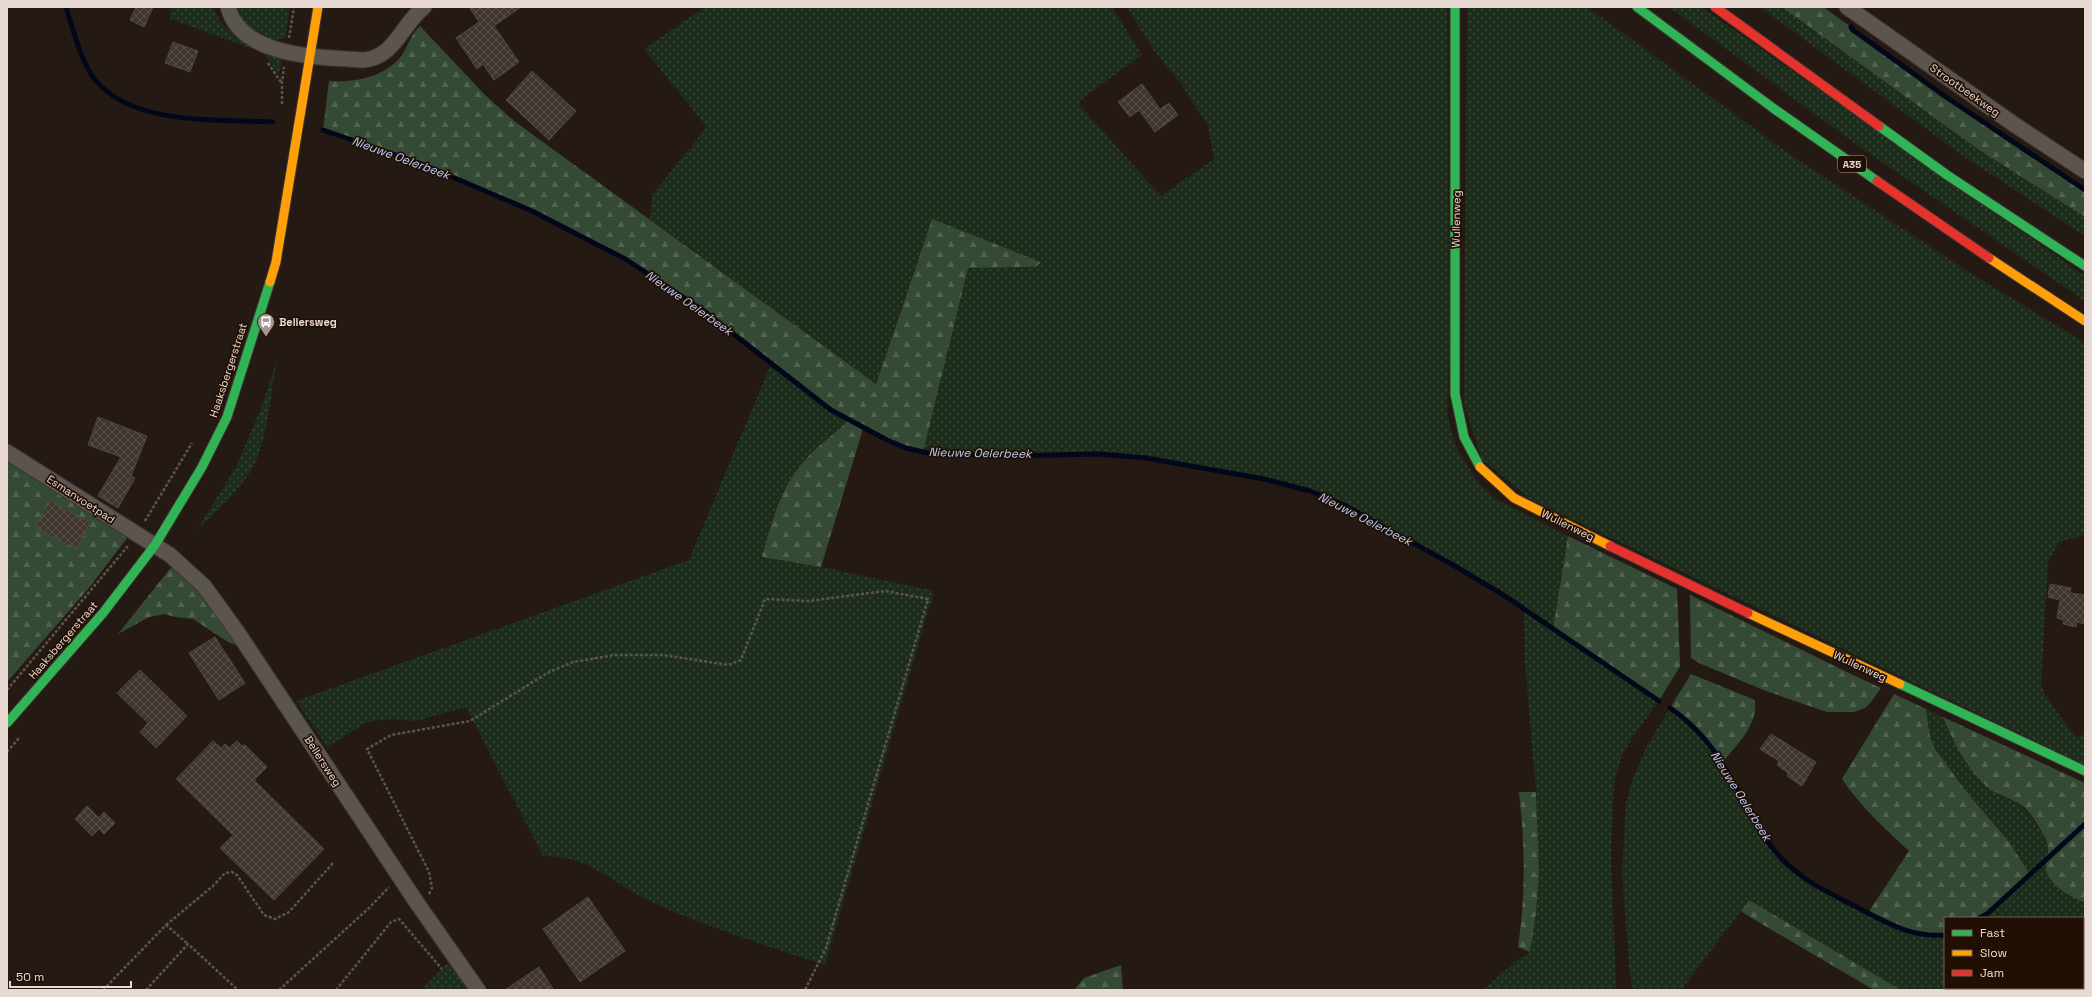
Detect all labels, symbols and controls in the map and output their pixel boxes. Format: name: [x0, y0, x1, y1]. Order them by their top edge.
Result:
street label: Strootbeekweg: [1927, 61, 2003, 119]
water label: Nieuwe Oelerbeek: [350, 133, 454, 184]
road number: A35: [1838, 156, 1866, 172]
street label: Wullenweg: [1449, 190, 1463, 248]
water label: Nieuwe Oelerbeek: [642, 267, 737, 340]
bus stop icon: Bellersweg: [256, 312, 276, 337]
place label: Bellersweg: [279, 315, 337, 329]
street label: Haaksbergerstraat: [206, 321, 250, 419]
water label: Nieuwe Oelerbeek: [928, 444, 1033, 462]
street label: Esmanvoetpad: [44, 472, 118, 526]
water label: Nieuwe Oelerbeek: [1315, 488, 1416, 550]
street label: Wullenweg: [1539, 506, 1597, 544]
street label: Haaksbergerstraat: [25, 598, 101, 682]
street label: Wullenweg: [1831, 648, 1889, 684]
street label: Bellersweg: [301, 733, 345, 789]
water label: Nieuwe Oelerbeek: [1707, 748, 1776, 845]
legend: [1944, 917, 2084, 989]
text: Fast: [1980, 925, 2005, 941]
text: Slow: [1980, 945, 2007, 961]
scale bar: [10, 963, 131, 989]
text: Jam: [1980, 965, 2004, 981]
text: 50 m: [16, 969, 44, 985]

